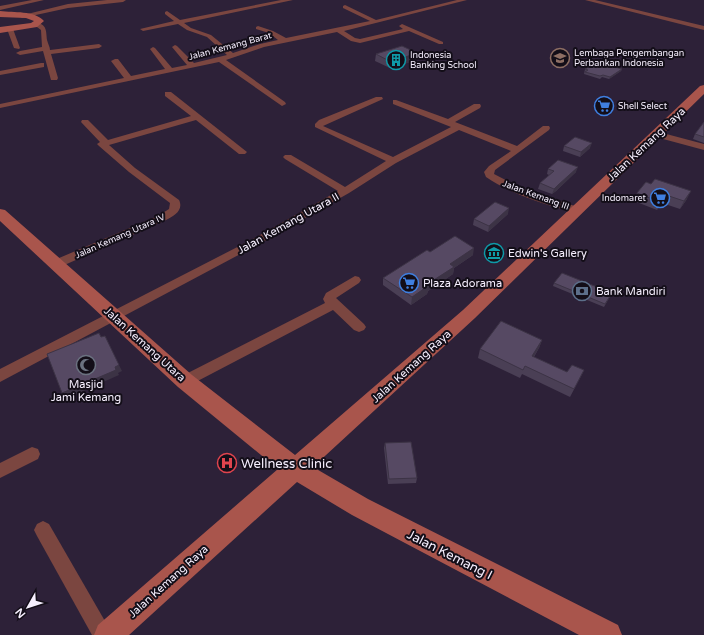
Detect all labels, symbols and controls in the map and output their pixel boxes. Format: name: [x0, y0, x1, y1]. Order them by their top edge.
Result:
street label: Jalan Kemang Barat: [187, 30, 273, 63]
school or university icon: Lembaga Pengembangan Perbankan Indonesia: [549, 47, 571, 69]
place label: Lembaga Pengembangan Perbankan Indonesia: [574, 48, 684, 69]
building icon: Indonesia Banking School: [385, 49, 407, 71]
place label: Indonesia Banking School: [410, 50, 476, 71]
supermarket icon: Shell Select: [593, 95, 615, 117]
place label: Shell Select: [618, 101, 668, 112]
street label: Jalan Kemang Raya: [605, 105, 688, 184]
street label: Jalan Kemang III: [501, 178, 571, 213]
supermarket icon: Indomaret: [649, 187, 671, 209]
street label: Jalan Kemang Utara II: [235, 190, 341, 257]
place label: Indomaret: [602, 193, 647, 204]
street label: Jalan Kemang Utara IV: [74, 211, 168, 261]
museum icon: Edwin's Gallery: [483, 242, 505, 264]
place label: Edwin's Gallery: [508, 247, 587, 260]
supermarket icon: Plaza Adorama: [398, 272, 420, 294]
place label: Plaza Adorama: [423, 277, 502, 290]
bank icon: Bank Mandiri: [571, 280, 593, 302]
place label: Bank Mandiri: [596, 285, 666, 298]
street label: Jalan Kemang Utara: [101, 304, 188, 384]
street label: Jalan Kemang Raya: [369, 327, 454, 405]
mosque icon: Masjid Jami Kemang: [75, 354, 97, 376]
place label: Masjid Jami Kemang: [51, 378, 121, 404]
hospital icon: Wellness Clinic: [216, 452, 238, 474]
place label: Wellness Clinic: [241, 456, 332, 472]
street label: Jalan Kemang I: [404, 526, 495, 583]
street label: Jalan Kemang Raya: [126, 542, 211, 620]
north arrow: [8, 587, 48, 627]
text: N: [13, 605, 28, 621]

